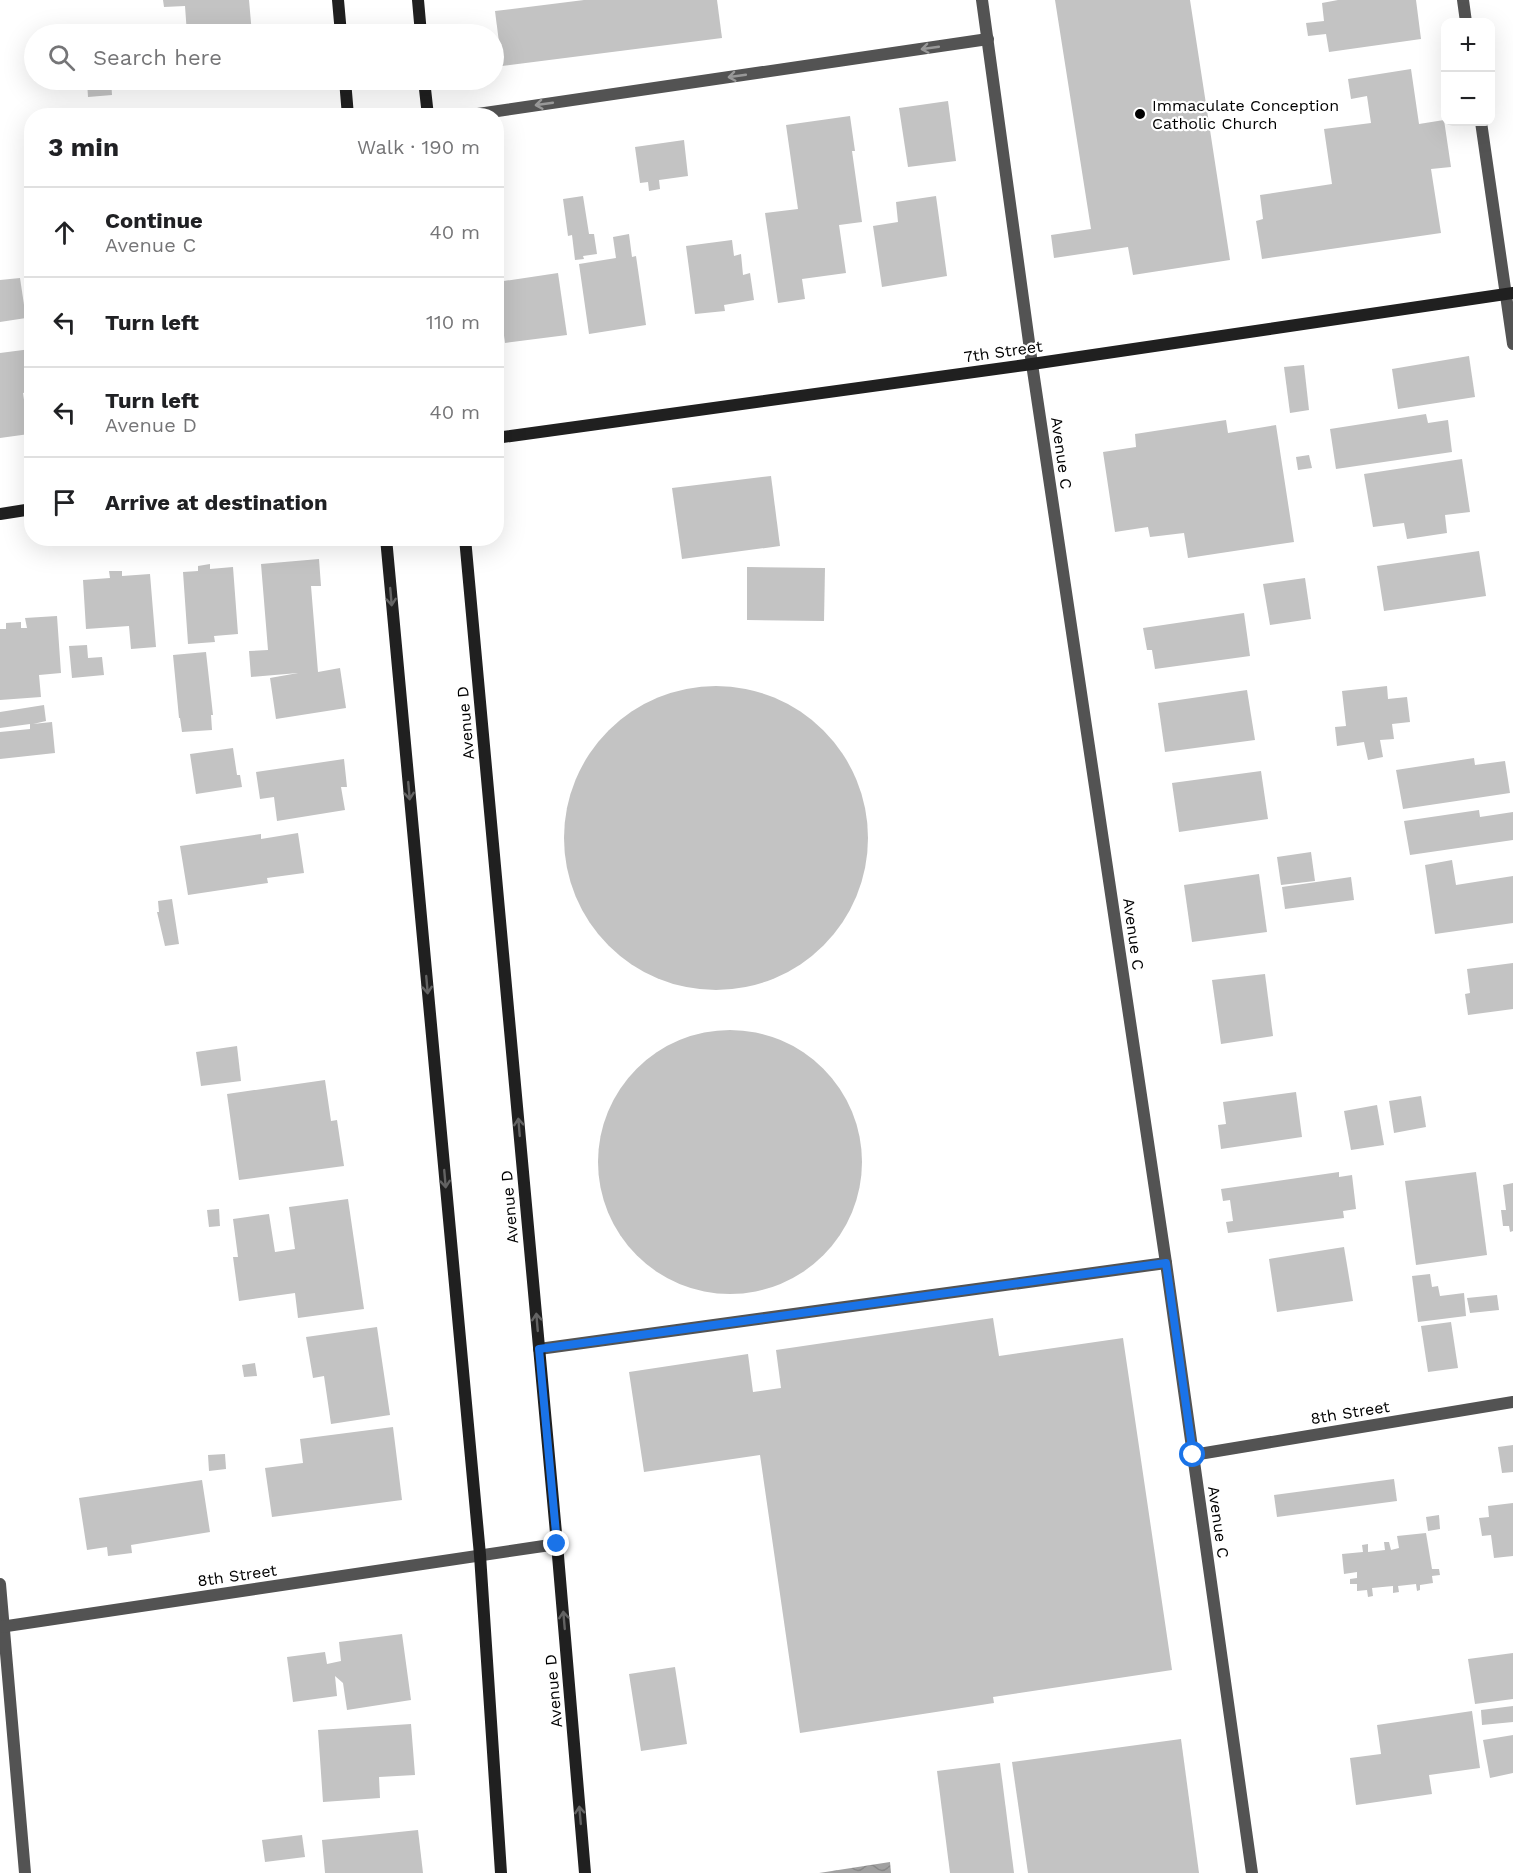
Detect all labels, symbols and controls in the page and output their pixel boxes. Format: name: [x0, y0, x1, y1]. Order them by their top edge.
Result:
map controls: [1441, 18, 1495, 126]
button: +: [1441, 18, 1495, 72]
search box: [24, 24, 504, 90]
icon: search: [45, 41, 78, 74]
one-way arrow: [921, 42, 941, 53]
text: Search here: [93, 45, 222, 70]
one-way arrow: [728, 70, 748, 81]
button: −: [1441, 72, 1495, 126]
place label: Immaculate Conception Catholic Church: [1152, 96, 1339, 133]
one-way arrow: [535, 98, 555, 109]
marker: Immaculate Conception Catholic Church: [1133, 107, 1147, 121]
text: 3 min: [48, 132, 119, 162]
text: Walk · 190 m: [357, 135, 480, 159]
text: Continue: [105, 208, 203, 233]
icon: ahead: [48, 216, 81, 249]
text: 40 m: [429, 220, 480, 244]
text: Avenue C: [105, 233, 196, 257]
icon: left: [48, 306, 81, 339]
text: Turn left: [105, 310, 199, 335]
text: 110 m: [426, 310, 480, 334]
street label: 7th Street: [963, 337, 1044, 366]
text: Turn left: [105, 388, 199, 413]
icon: left: [48, 396, 81, 429]
text: 40 m: [429, 400, 480, 424]
text: Avenue D: [105, 413, 197, 437]
street label: Avenue C: [1047, 416, 1076, 491]
icon: arrive: [48, 486, 81, 519]
text: Arrive at destination: [105, 490, 328, 515]
one-way arrow: [386, 586, 397, 606]
street label: Avenue D: [453, 685, 478, 760]
one-way arrow: [404, 780, 415, 800]
street label: Avenue C: [1119, 897, 1148, 972]
one-way arrow: [422, 975, 433, 995]
one-way arrow: [513, 1118, 524, 1138]
one-way arrow: [440, 1169, 451, 1189]
street label: Avenue D: [497, 1169, 522, 1244]
one-way arrow: [531, 1312, 542, 1332]
street label: 8th Street: [1309, 1397, 1391, 1428]
route start: [1179, 1441, 1205, 1467]
street label: Avenue C: [1204, 1485, 1233, 1560]
route end: [543, 1530, 569, 1556]
street label: 8th Street: [196, 1560, 278, 1590]
one-way arrow: [558, 1611, 569, 1631]
street label: Avenue D: [541, 1653, 566, 1728]
one-way arrow: [574, 1805, 585, 1825]

